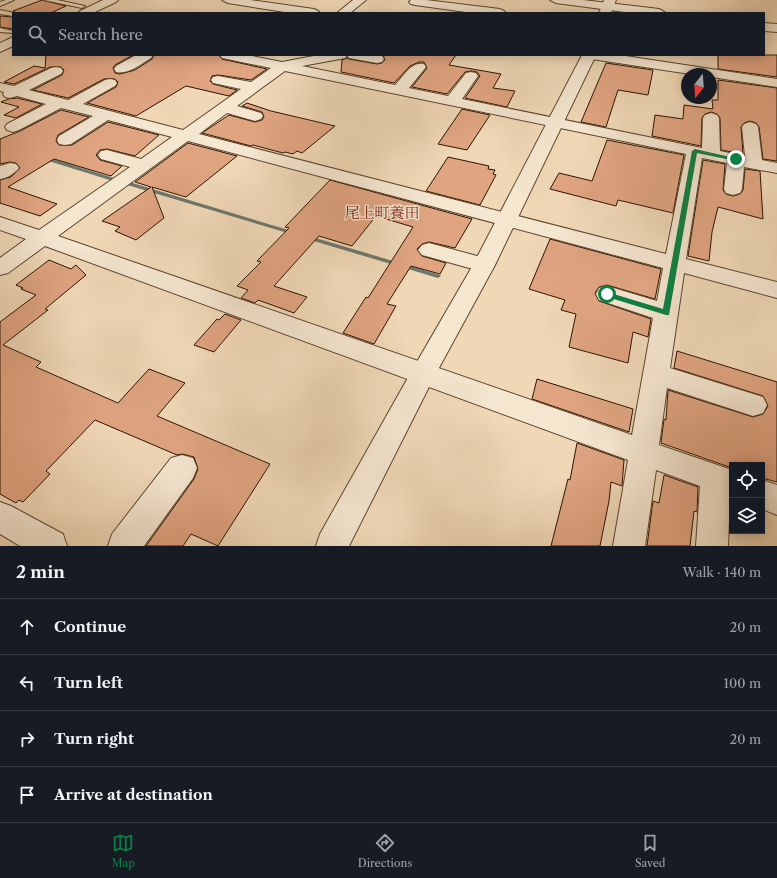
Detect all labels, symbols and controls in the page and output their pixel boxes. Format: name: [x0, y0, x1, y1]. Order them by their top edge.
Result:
search box: [12, 12, 765, 56]
icon: search: [26, 23, 48, 45]
text: Search here: [58, 25, 143, 44]
north arrow: [681, 68, 717, 104]
route end: [727, 150, 745, 168]
district label: 尾上町養田: [344, 203, 420, 222]
route start: [598, 285, 616, 303]
map controls: [729, 462, 765, 534]
button: locate: [729, 462, 765, 498]
button: layers: [729, 498, 765, 534]
text: 2 min: [16, 562, 65, 582]
text: Walk · 140 m: [683, 564, 761, 580]
icon: ahead: [16, 616, 38, 638]
text: Continue: [54, 617, 126, 636]
text: 20 m: [730, 619, 761, 635]
icon: left: [16, 672, 38, 694]
text: Turn left: [54, 673, 123, 692]
text: 100 m: [723, 675, 761, 691]
icon: right: [16, 728, 38, 750]
text: Turn right: [54, 729, 134, 748]
text: 20 m: [730, 731, 761, 747]
icon: arrive: [16, 784, 38, 806]
text: Arrive at destination: [54, 785, 213, 804]
tab: Map: [111, 832, 135, 870]
tab: Directions: [358, 832, 412, 870]
tab: Saved: [635, 832, 666, 870]

